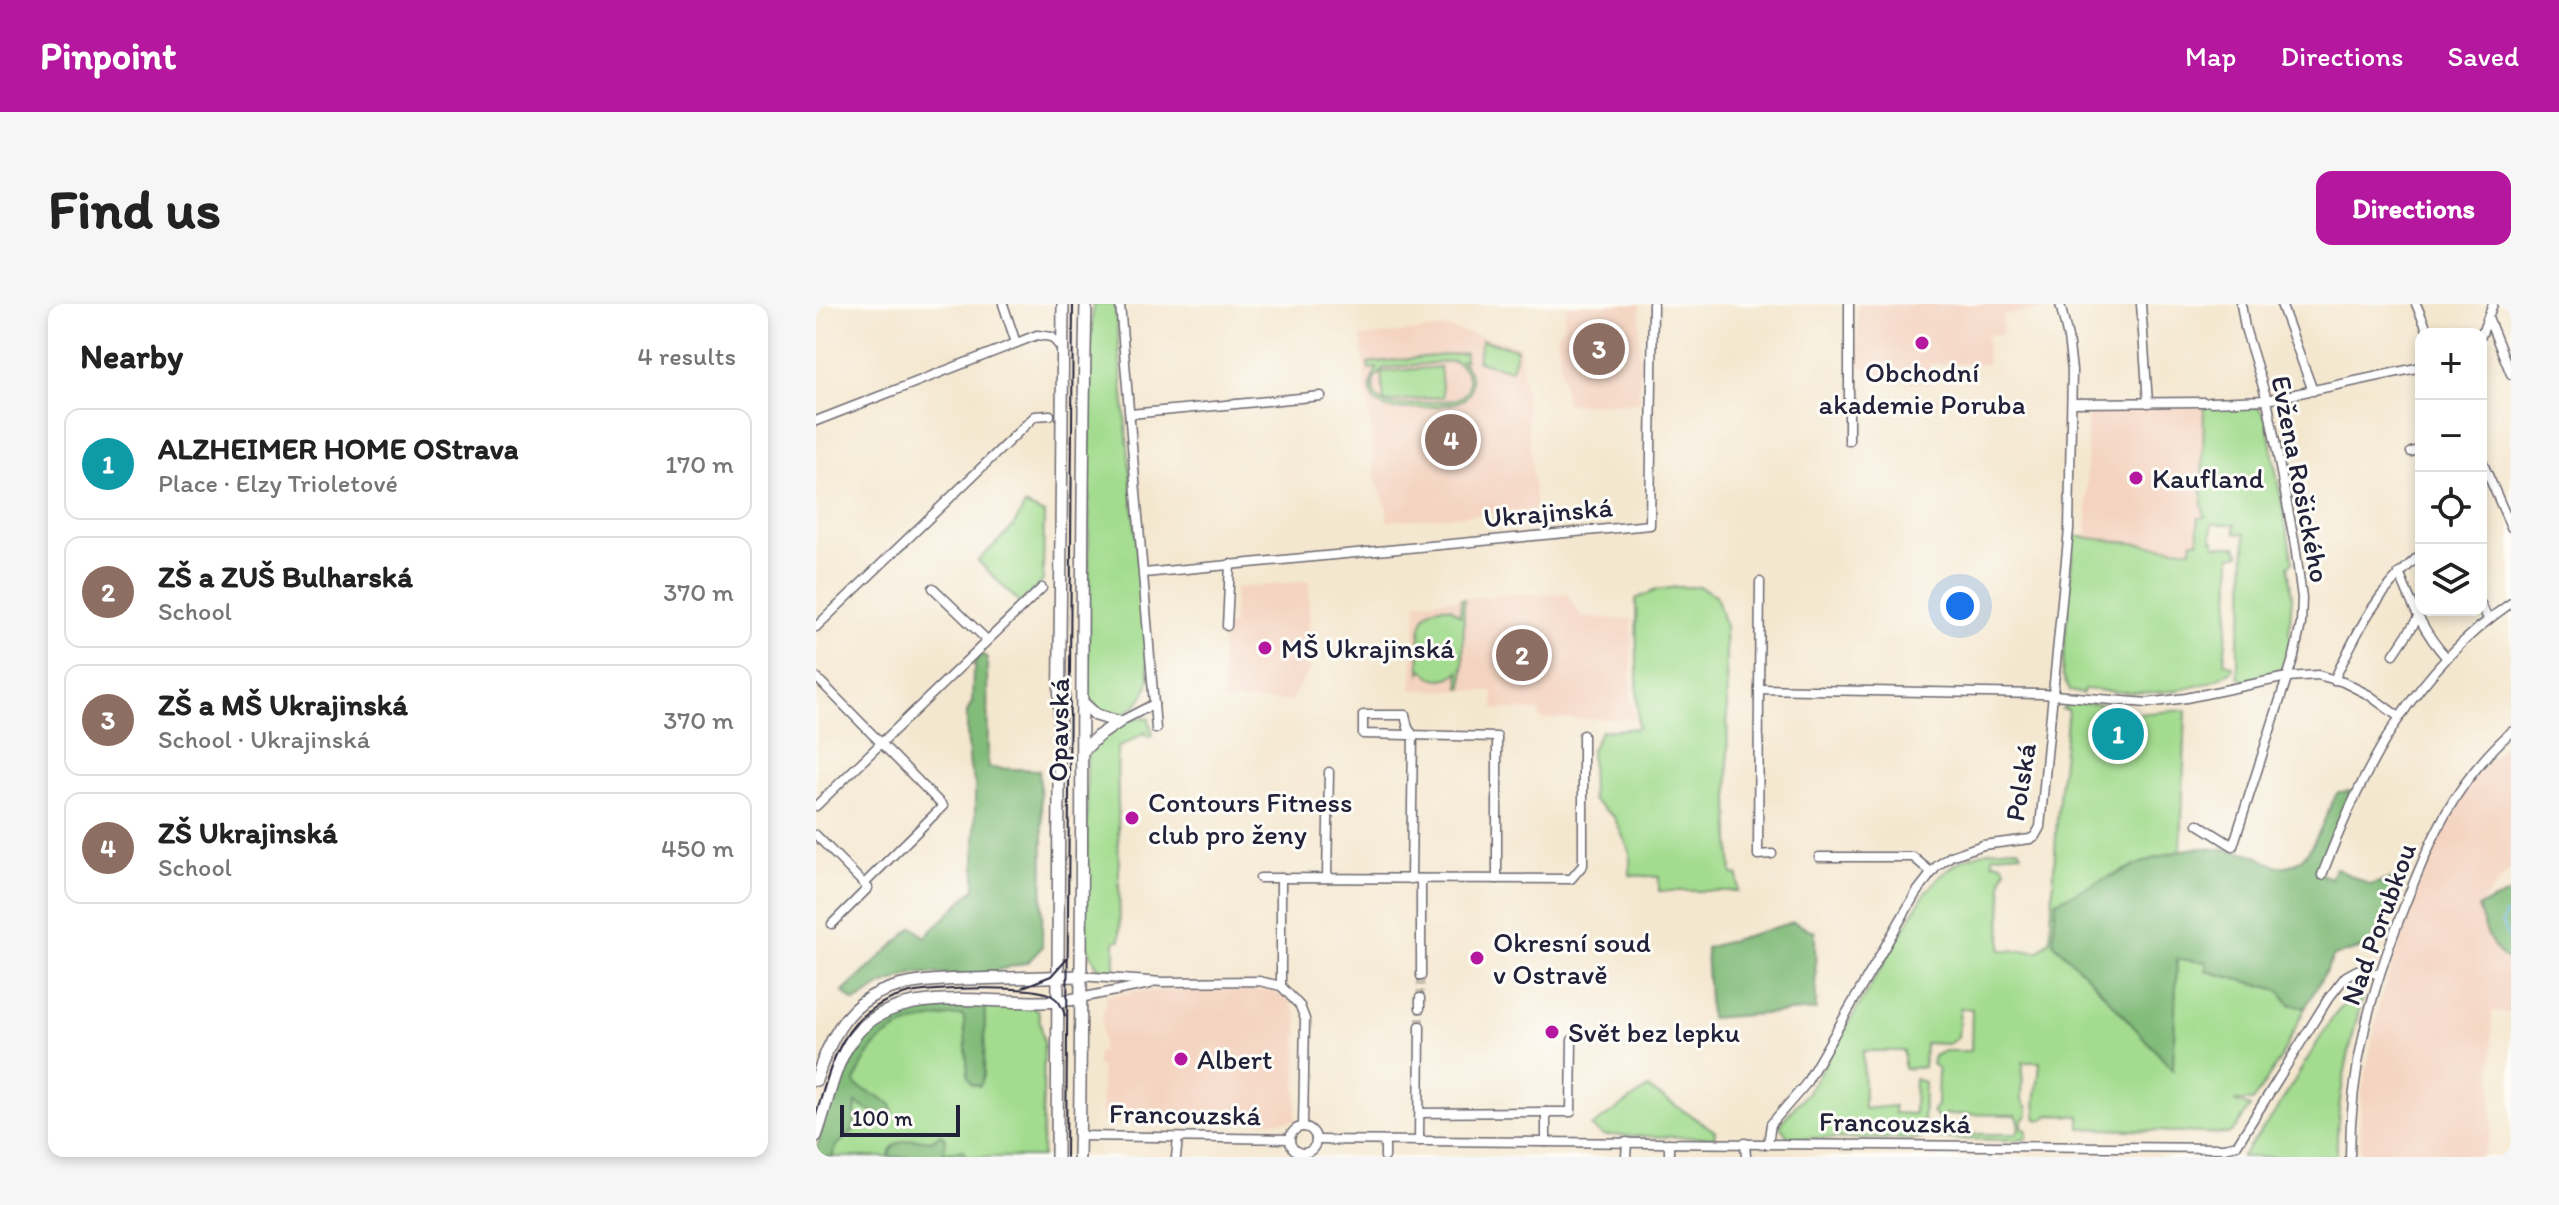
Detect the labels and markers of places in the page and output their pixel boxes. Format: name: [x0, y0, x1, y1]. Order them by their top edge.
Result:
pin: 3: [1573, 319, 1625, 379]
marker: Obchodní akademie Poruba: [1913, 334, 1931, 352]
place label: Obchodní akademie Poruba: [1819, 355, 2026, 421]
pin: 4: [1425, 410, 1477, 470]
place label: Kaufland: [2152, 461, 2265, 495]
marker: Kaufland: [2127, 469, 2145, 487]
pin: 2: [1496, 625, 1548, 685]
place label: MŠ Ukrajinská: [1281, 631, 1455, 665]
marker: MŠ Ukrajinská: [1256, 639, 1274, 657]
pin: 1: [2092, 704, 2144, 764]
place label: Contours Fitness club pro ženy: [1148, 785, 1352, 851]
marker: Contours Fitness club pro ženy: [1123, 809, 1141, 827]
place label: Okresní soud v Ostravě: [1493, 925, 1651, 991]
marker: Okresní soud v Ostravě: [1468, 949, 1486, 967]
place label: Svět bez lepku: [1568, 1015, 1740, 1049]
marker: Svět bez lepku: [1543, 1023, 1561, 1041]
place label: Albert: [1197, 1042, 1272, 1076]
marker: Albert: [1172, 1050, 1190, 1068]

